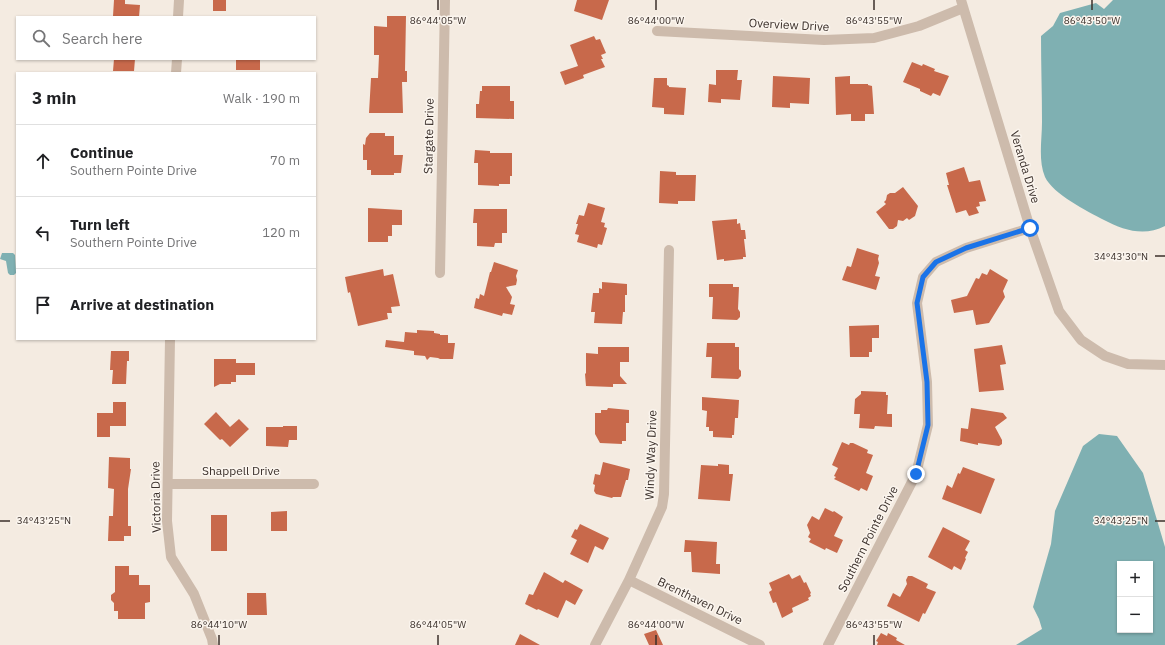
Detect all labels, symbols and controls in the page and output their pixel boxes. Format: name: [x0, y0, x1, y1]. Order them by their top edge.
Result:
text: 86°44'05"W: [410, 14, 466, 27]
text: 86°44'00"W: [628, 14, 684, 27]
text: 86°43'55"W: [846, 14, 902, 27]
text: 86°43'50"W: [1064, 14, 1120, 27]
street label: Overview Drive: [748, 15, 830, 34]
search box: [16, 16, 316, 60]
icon: search: [30, 27, 52, 49]
text: Search here: [62, 29, 142, 48]
text: 3 min: [32, 87, 76, 109]
text: Walk · 190 m: [223, 90, 300, 107]
street label: Stargate Drive: [420, 98, 437, 174]
street label: Veranda Drive: [1007, 129, 1044, 205]
text: Continue: [70, 143, 134, 162]
icon: ahead: [32, 150, 54, 172]
text: 70 m: [270, 152, 300, 169]
text: Southern Pointe Drive: [70, 162, 197, 179]
text: Turn left: [70, 215, 130, 234]
route start: [1021, 219, 1039, 237]
icon: left: [32, 222, 54, 244]
text: 120 m: [262, 224, 300, 241]
text: Southern Pointe Drive: [70, 234, 197, 251]
text: 34°43'30"N: [1094, 250, 1148, 263]
icon: arrive: [32, 294, 54, 316]
text: Arrive at destination: [70, 295, 214, 314]
street label: Windy Way Drive: [641, 409, 660, 500]
street label: Victoria Drive: [147, 461, 164, 533]
street label: Shappell Drive: [202, 463, 280, 478]
route end: [907, 465, 925, 483]
street label: Southern Pointe Drive: [834, 483, 901, 594]
text: 34°43'25"N: [17, 514, 71, 527]
text: 34°43'25"N: [1094, 514, 1148, 527]
map controls: [1117, 561, 1153, 633]
button: +: [1117, 561, 1153, 597]
street label: Brenthaven Drive: [655, 573, 746, 628]
button: −: [1117, 597, 1153, 633]
text: 86°44'10"W: [191, 618, 247, 631]
text: 86°44'05"W: [410, 618, 466, 631]
text: 86°44'00"W: [628, 618, 684, 631]
text: 86°43'55"W: [846, 618, 902, 631]

